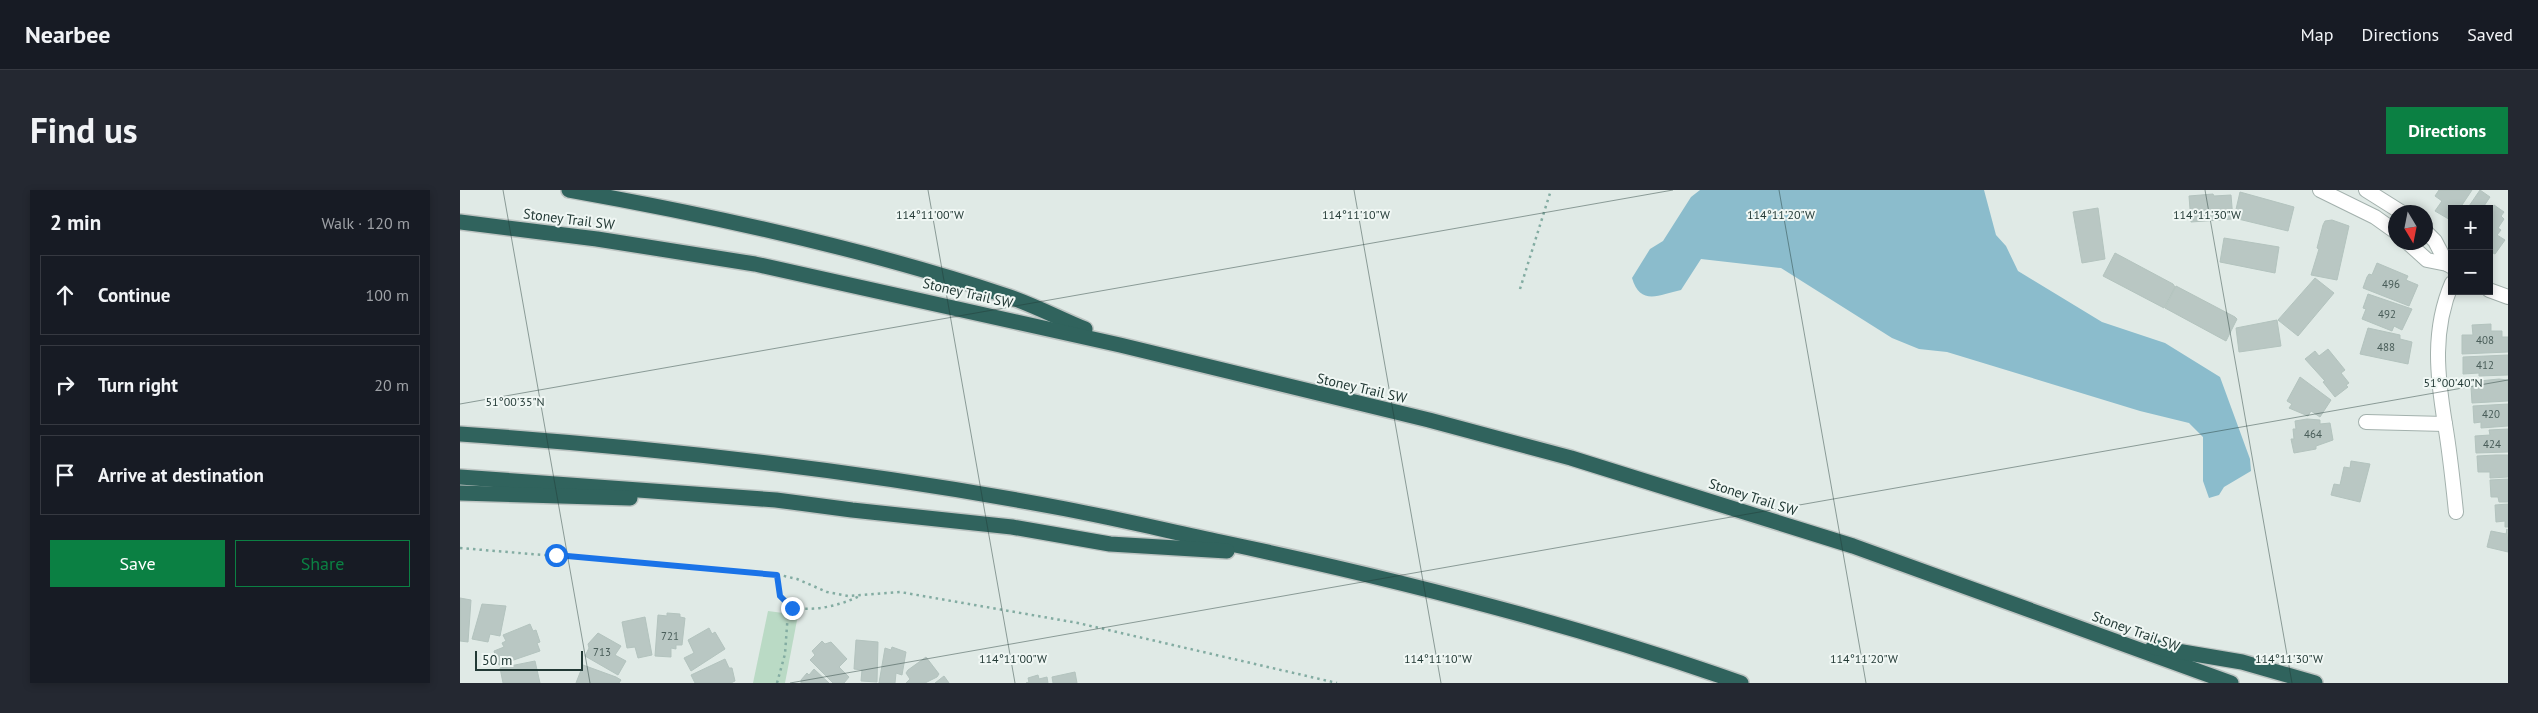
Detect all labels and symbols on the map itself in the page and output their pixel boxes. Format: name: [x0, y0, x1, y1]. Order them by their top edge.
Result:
street label: Stoney Trail SW: [522, 204, 616, 234]
north arrow: [2388, 205, 2433, 250]
text: 114°11'00"W: [896, 207, 964, 222]
text: 114°11'10"W: [1322, 207, 1390, 222]
text: 114°11'20"W: [1747, 207, 1815, 222]
text: 114°11'30"W: [2173, 207, 2241, 222]
street label: Stoney Trail SW: [921, 274, 1015, 312]
house number: 496: [2382, 277, 2400, 291]
house number: 492: [2378, 307, 2396, 321]
house number: 408: [2476, 333, 2494, 347]
house number: 488: [2377, 340, 2395, 354]
house number: 412: [2476, 358, 2494, 372]
street label: Stoney Trail SW: [1315, 369, 1409, 407]
text: 51°00'40"N: [2423, 375, 2483, 390]
text: 51°00'35"N: [485, 394, 545, 409]
house number: 420: [2482, 407, 2500, 421]
house number: 464: [2304, 427, 2322, 441]
house number: 424: [2483, 437, 2501, 451]
street label: Stoney Trail SW: [1706, 474, 1800, 520]
route start: [545, 544, 568, 567]
route end: [781, 597, 804, 620]
street label: Stoney Trail SW: [2090, 607, 2183, 655]
house number: 721: [661, 629, 679, 643]
house number: 713: [593, 645, 611, 659]
scale bar: [475, 648, 582, 671]
text: 114°11'00"W: [979, 651, 1047, 666]
text: 114°11'10"W: [1404, 651, 1472, 666]
text: 114°11'20"W: [1830, 651, 1898, 666]
text: 114°11'30"W: [2255, 651, 2323, 666]

